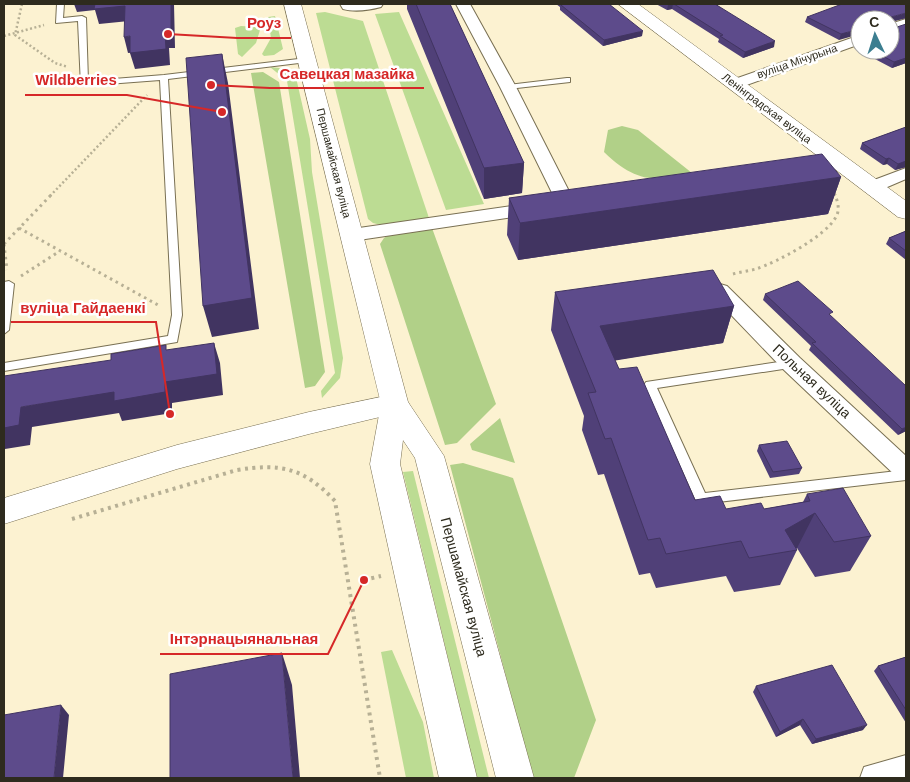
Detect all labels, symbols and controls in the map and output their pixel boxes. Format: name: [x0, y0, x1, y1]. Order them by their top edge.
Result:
callout: Роуз: [237, 8, 291, 38]
north arrow: [850, 10, 900, 60]
text: Роуз: [247, 14, 281, 31]
text: С: [868, 14, 880, 30]
street label: вуліца Мічурына: [755, 41, 840, 80]
callout: Савецкая мазайка: [270, 58, 424, 88]
callout: Wildberries: [25, 65, 127, 95]
text: Савецкая мазайка: [280, 65, 415, 82]
text: Wildberries: [35, 71, 117, 88]
street label: Ленінградская вуліца: [720, 71, 815, 146]
street label: Першамайская вуліца: [315, 107, 354, 220]
callout: вуліца Гайдаенкі: [11, 292, 156, 322]
text: вуліца Гайдаенкі: [20, 299, 146, 316]
street label: Польная вуліца: [770, 341, 855, 421]
street label: Першамайская вуліца: [438, 516, 490, 659]
callout: Інтэрнацыянальная: [160, 624, 328, 654]
text: Інтэрнацыянальная: [170, 630, 318, 647]

